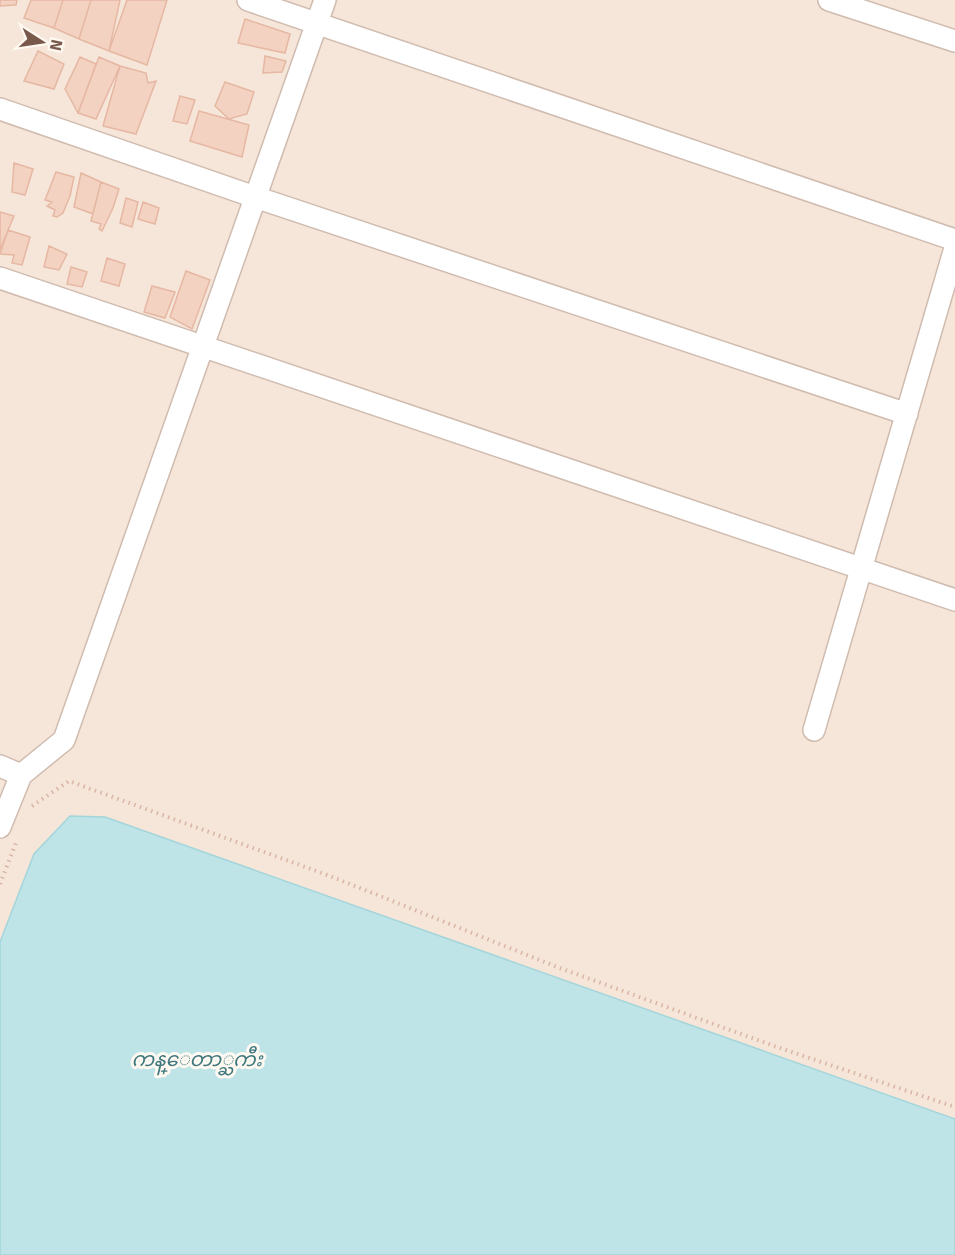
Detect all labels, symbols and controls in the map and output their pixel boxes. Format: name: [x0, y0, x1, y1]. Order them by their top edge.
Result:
north arrow: [12, 12, 72, 72]
text: N: [45, 37, 67, 52]
water label: ကန္ေတာ္ႀကီး: [132, 1045, 264, 1076]

